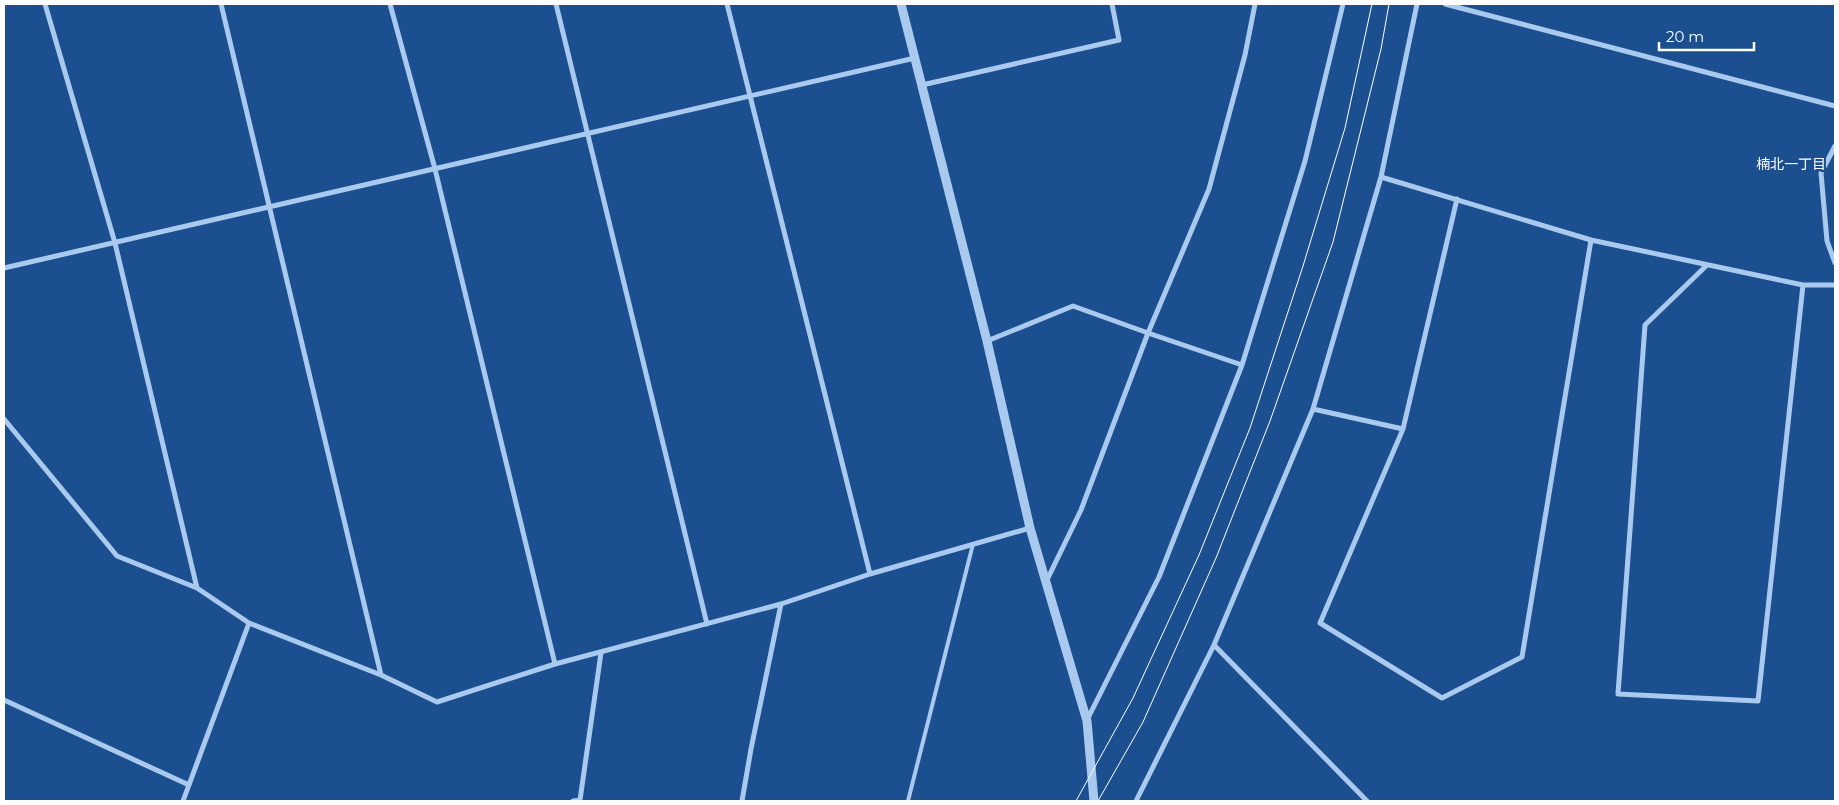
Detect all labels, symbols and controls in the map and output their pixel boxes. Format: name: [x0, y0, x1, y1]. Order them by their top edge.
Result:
scale bar: [1659, 20, 1754, 52]
text: 20 m: [1666, 27, 1704, 46]
district label: 楠北一丁目: [1756, 155, 1826, 173]

